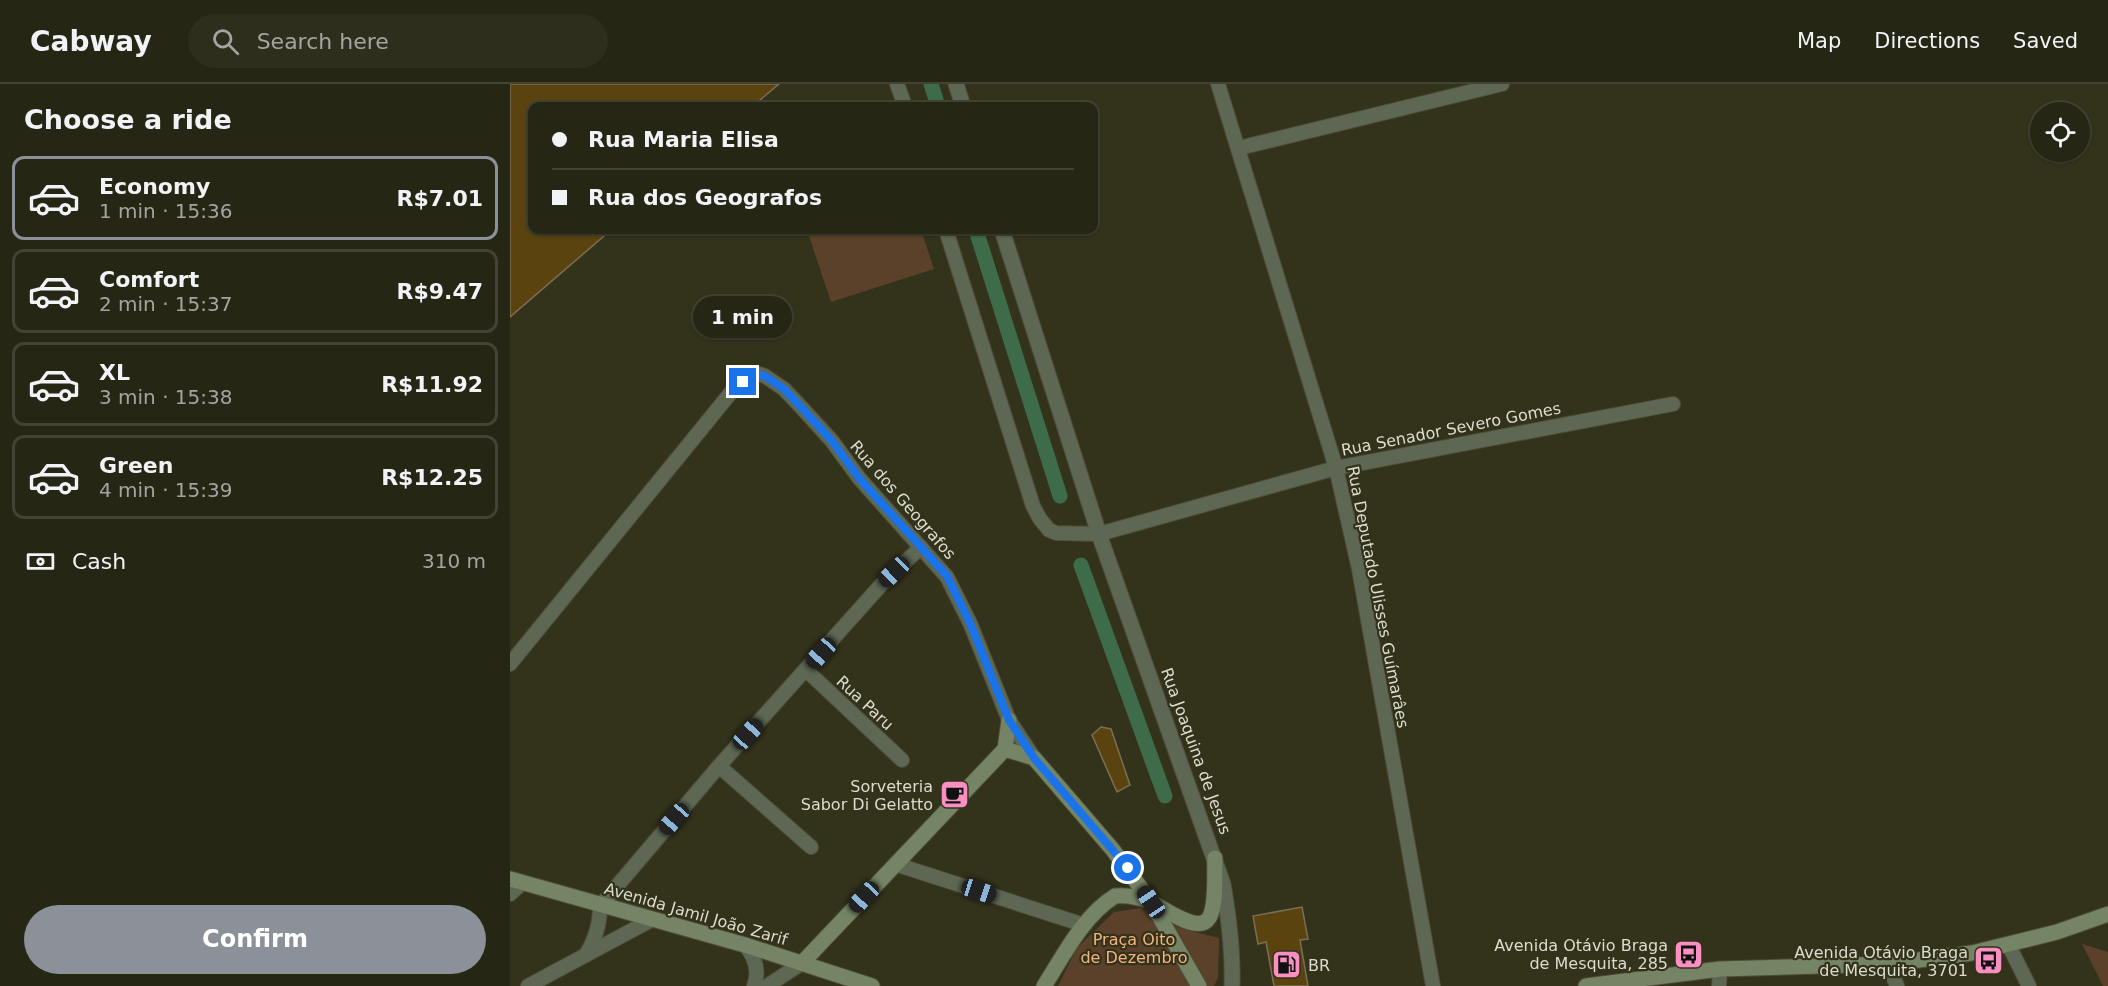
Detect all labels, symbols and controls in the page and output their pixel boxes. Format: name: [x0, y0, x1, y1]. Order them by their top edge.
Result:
search box: [188, 14, 608, 68]
text: Cabway: [30, 25, 152, 58]
icon: search: [209, 25, 242, 58]
text: Search here: [257, 29, 389, 54]
text: Map: [1797, 29, 1841, 53]
text: Directions: [1874, 29, 1980, 53]
text: Saved: [2013, 29, 2078, 53]
map controls: [2030, 102, 2090, 162]
button: locate: [2030, 102, 2090, 162]
text: Choose a ride: [24, 104, 232, 135]
text: Rua Maria Elisa: [588, 127, 779, 152]
icon: car: [27, 171, 81, 225]
text: Economy: [99, 174, 210, 199]
text: Rua dos Geografos: [588, 185, 822, 210]
text: R$7.01: [396, 186, 483, 211]
text: 1 min · 15:36: [99, 199, 233, 223]
icon: car: [27, 264, 81, 318]
text: Comfort: [99, 267, 199, 292]
text: R$9.47: [396, 279, 483, 304]
text: 2 min · 15:37: [99, 292, 233, 316]
callout: 1 min: [694, 295, 792, 337]
text: 1 min: [711, 305, 774, 329]
icon: car: [27, 357, 81, 411]
text: XL: [99, 360, 130, 385]
route end: [729, 368, 756, 395]
text: R$11.92: [381, 372, 483, 397]
text: 3 min · 15:38: [99, 385, 233, 409]
street label: Rua Senador Severo Gomes: [1340, 398, 1562, 460]
street label: Rua dos Geografos: [846, 437, 960, 563]
icon: car: [27, 450, 81, 504]
text: Green: [99, 453, 173, 478]
street label: Rua Deputado Ulisses Guímarâes: [1343, 464, 1413, 730]
text: R$12.25: [381, 465, 483, 490]
text: 4 min · 15:39: [99, 478, 233, 502]
icon: cash: [24, 545, 57, 578]
text: Cash: [72, 549, 126, 574]
text: 310 m: [422, 549, 486, 573]
car: [875, 553, 913, 591]
car: [802, 634, 840, 672]
street label: Rua Joaquina de Jesus: [1157, 665, 1235, 837]
street label: Rua Paru: [833, 672, 897, 734]
car: [729, 715, 767, 753]
place label: Sorveteria Sabor Di Gelatto: [801, 777, 933, 814]
cafe icon: Sorveteria Sabor Di Gelatto: [938, 779, 970, 811]
car: [655, 800, 693, 838]
route start: [1114, 854, 1141, 881]
car: [959, 877, 999, 905]
car: [845, 878, 883, 916]
street label: Avenida Jamil João Zarif: [602, 879, 790, 949]
car: [1133, 882, 1169, 922]
button: Confirm: [24, 905, 486, 974]
park label: Praça Oito de Dezembro: [1080, 930, 1188, 967]
place label: Avenida Otávio Braga de Mesquita, 285: [1494, 936, 1668, 973]
bus stop icon: Avenida Otávio Braga de Mesquita, 285: [1673, 938, 1705, 970]
place label: Avenida Otávio Braga de Mesquita, 3701: [1794, 943, 1968, 980]
bus stop icon: Avenida Otávio Braga de Mesquita, 3701: [1973, 945, 2005, 977]
fuel station icon: BR: [1271, 949, 1303, 981]
place label: BR: [1308, 956, 1330, 975]

